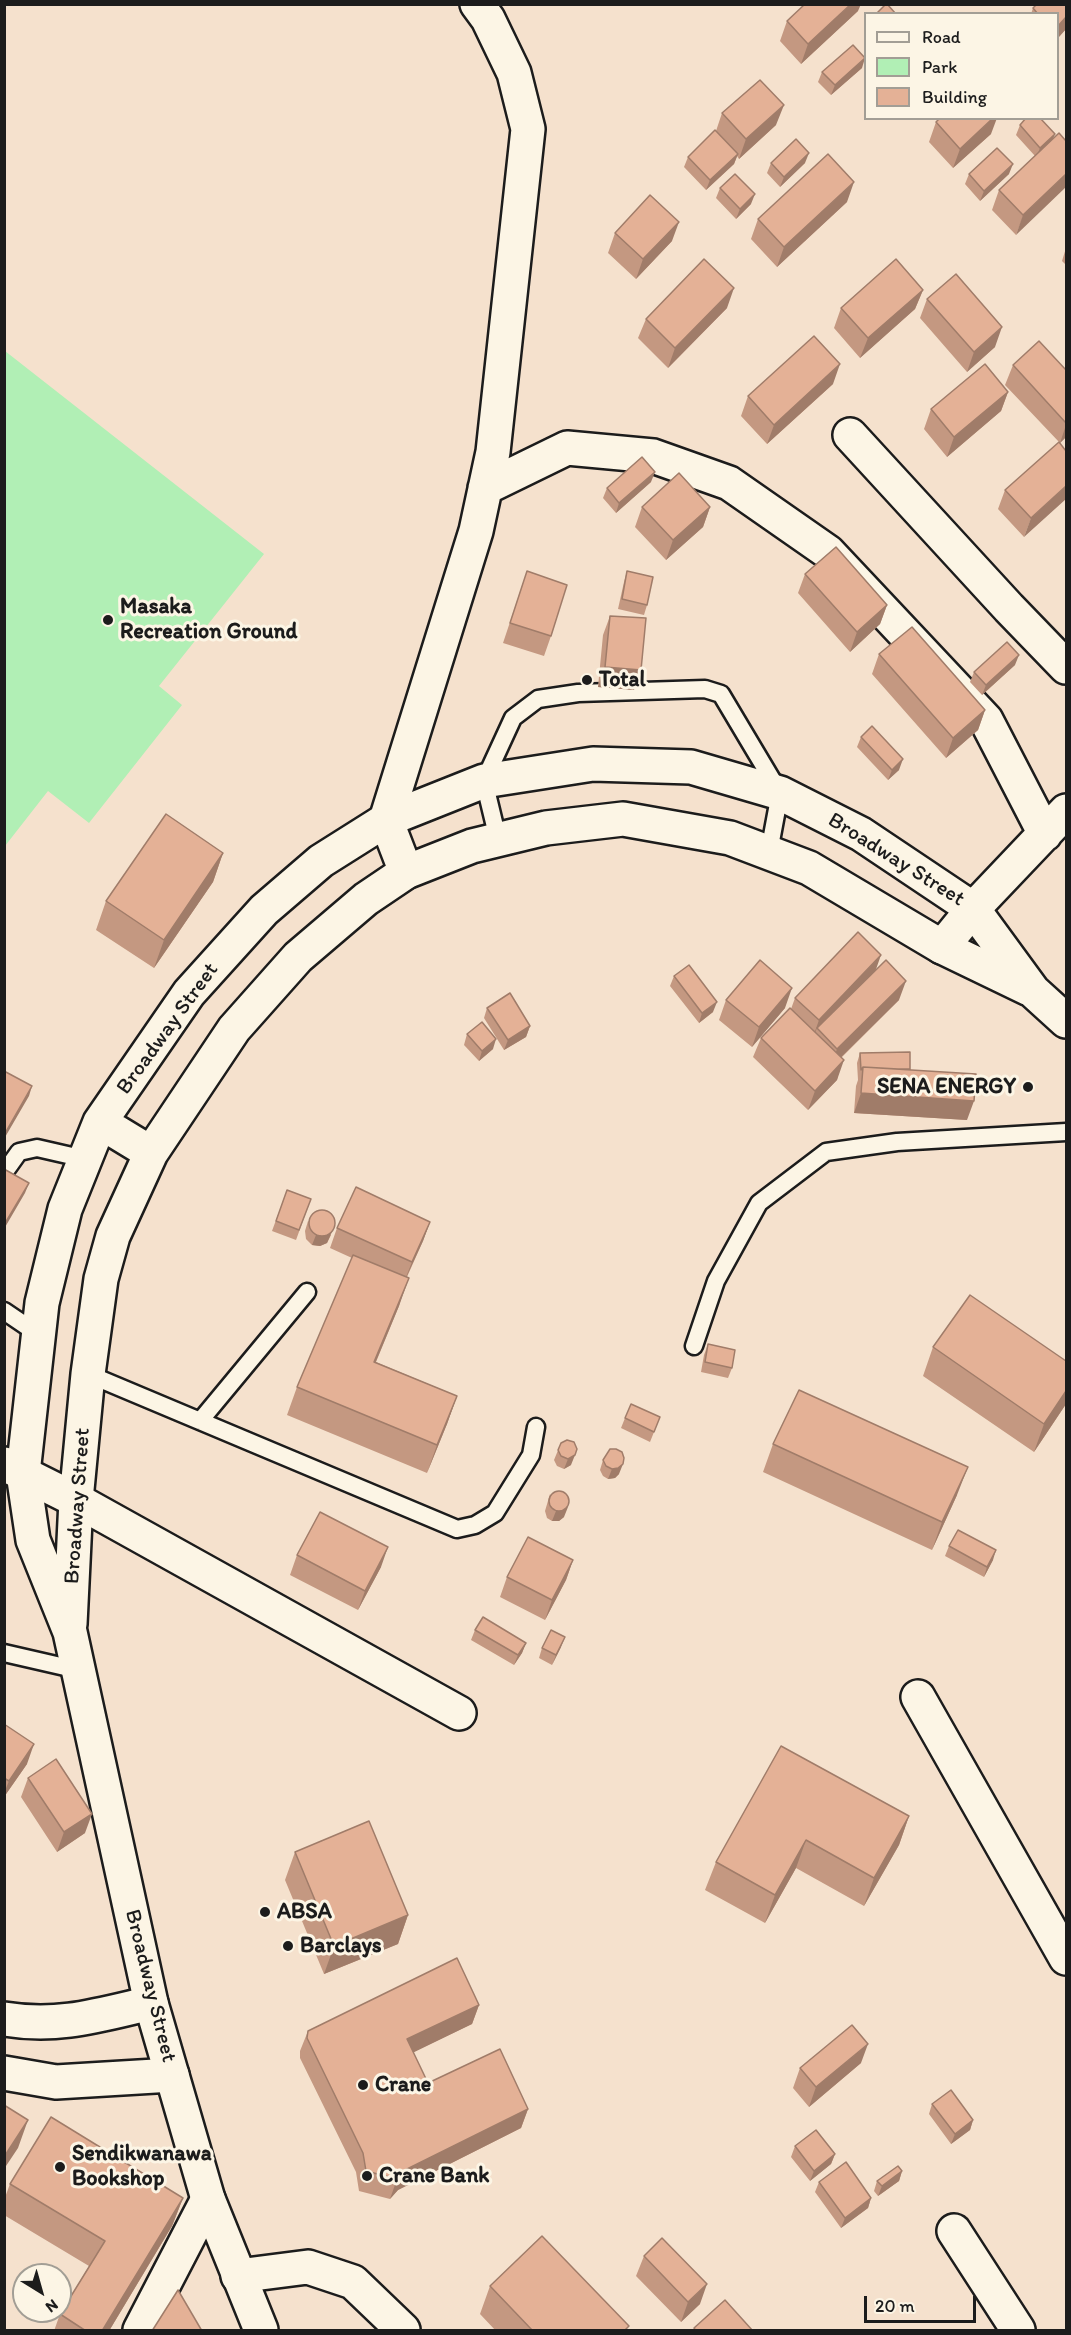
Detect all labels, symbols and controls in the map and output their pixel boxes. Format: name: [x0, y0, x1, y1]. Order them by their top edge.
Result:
legend: [864, 12, 1059, 120]
text: Road: [922, 26, 961, 48]
text: Park: [922, 56, 957, 78]
text: Building: [922, 86, 987, 108]
place label: Masaka Recreation Ground: [120, 594, 297, 646]
marker: Masaka Recreation Ground: [101, 613, 115, 627]
place label: Total: [599, 667, 646, 693]
marker: Total: [580, 673, 594, 687]
street label: Broadway Street: [823, 807, 969, 913]
street label: Broadway Street: [111, 958, 225, 1100]
place label: SENA ENERGY: [877, 1074, 1016, 1100]
marker: SENA ENERGY: [1021, 1080, 1035, 1094]
street label: Broadway Street: [59, 1427, 97, 1585]
place label: ABSA: [277, 1899, 332, 1925]
marker: ABSA: [258, 1905, 272, 1919]
street label: Broadway Street: [118, 1907, 182, 2065]
place label: Barclays: [300, 1933, 382, 1959]
marker: Barclays: [281, 1939, 295, 1953]
place label: Crane: [375, 2072, 431, 2098]
marker: Crane: [356, 2078, 370, 2092]
place label: Sendikwanawa Bookshop: [72, 2141, 211, 2192]
marker: Sendikwanawa Bookshop: [53, 2160, 67, 2174]
place label: Crane Bank: [379, 2163, 490, 2189]
marker: Crane Bank: [360, 2169, 374, 2183]
north arrow: [12, 2263, 72, 2323]
scale bar: [867, 2284, 980, 2322]
text: N: [42, 2295, 62, 2317]
text: 20 m: [875, 2295, 915, 2317]

